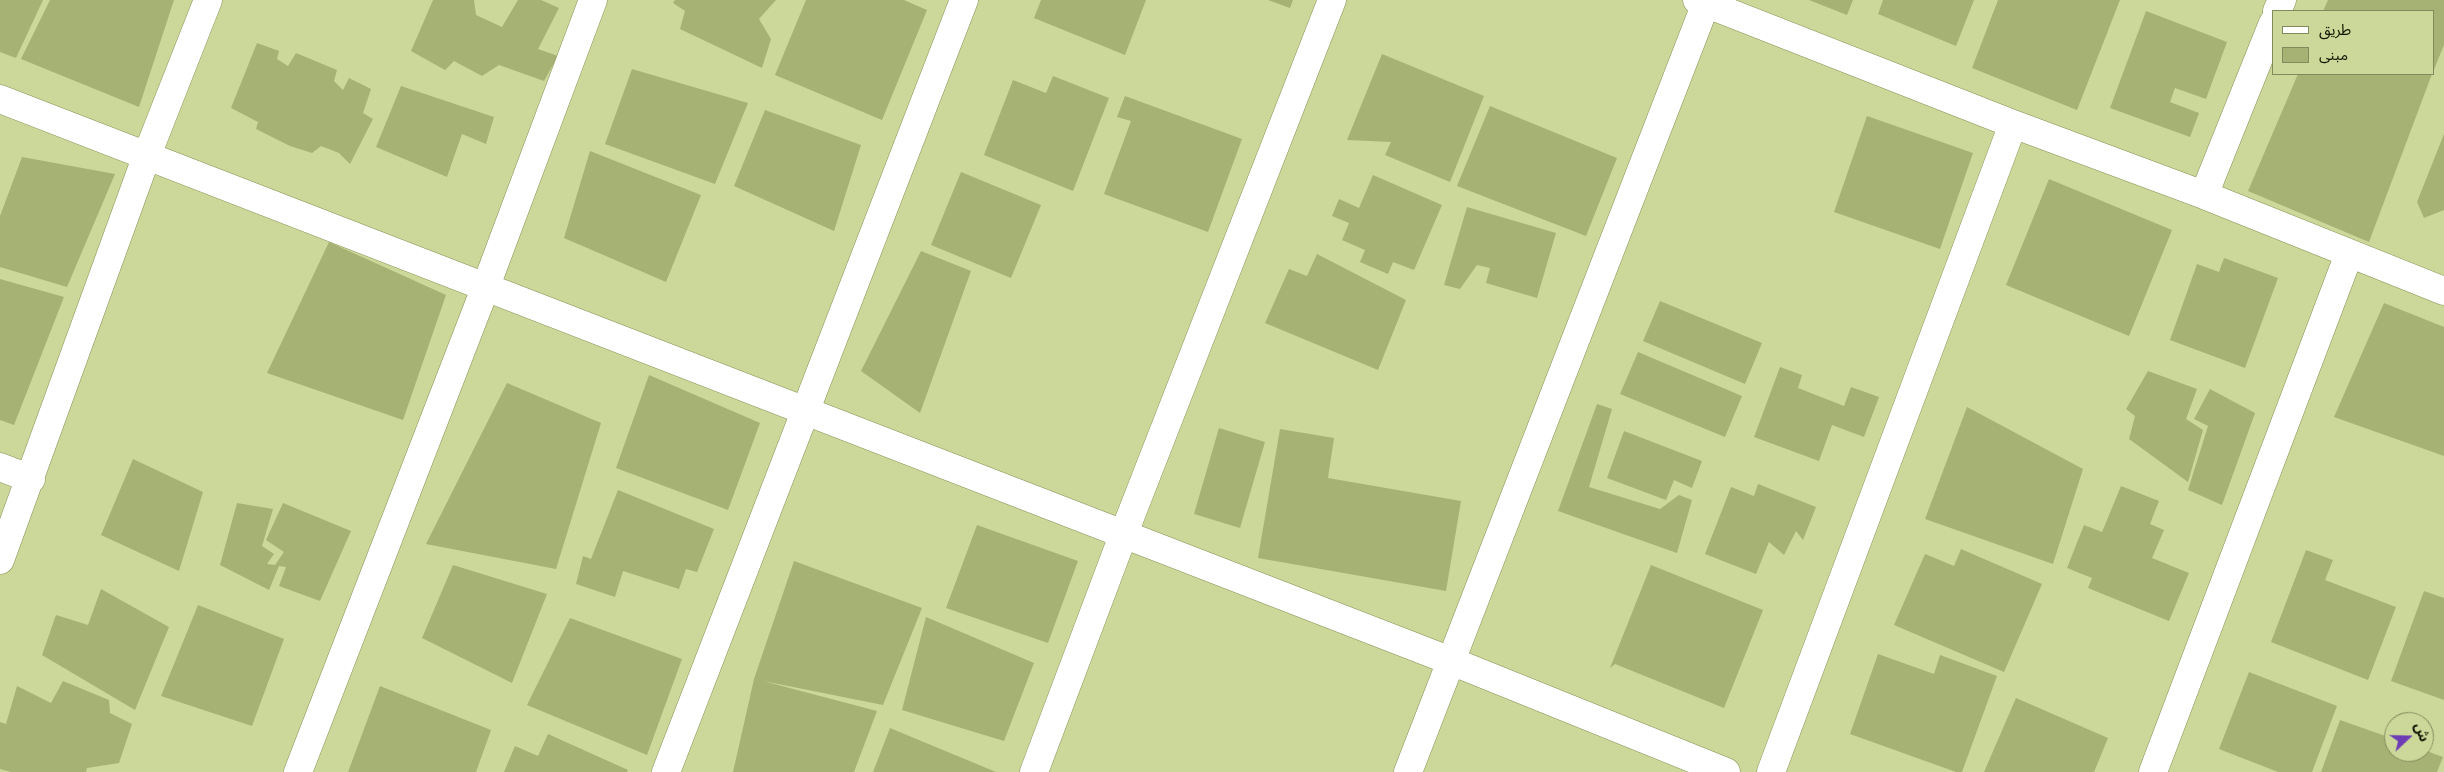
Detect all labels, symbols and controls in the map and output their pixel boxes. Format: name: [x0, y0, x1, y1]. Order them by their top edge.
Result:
legend: [2272, 10, 2434, 75]
text: طريق: [2319, 21, 2351, 39]
text: مبنى: [2319, 46, 2348, 64]
north arrow: [2384, 712, 2434, 762]
text: ش: [2410, 720, 2434, 744]

